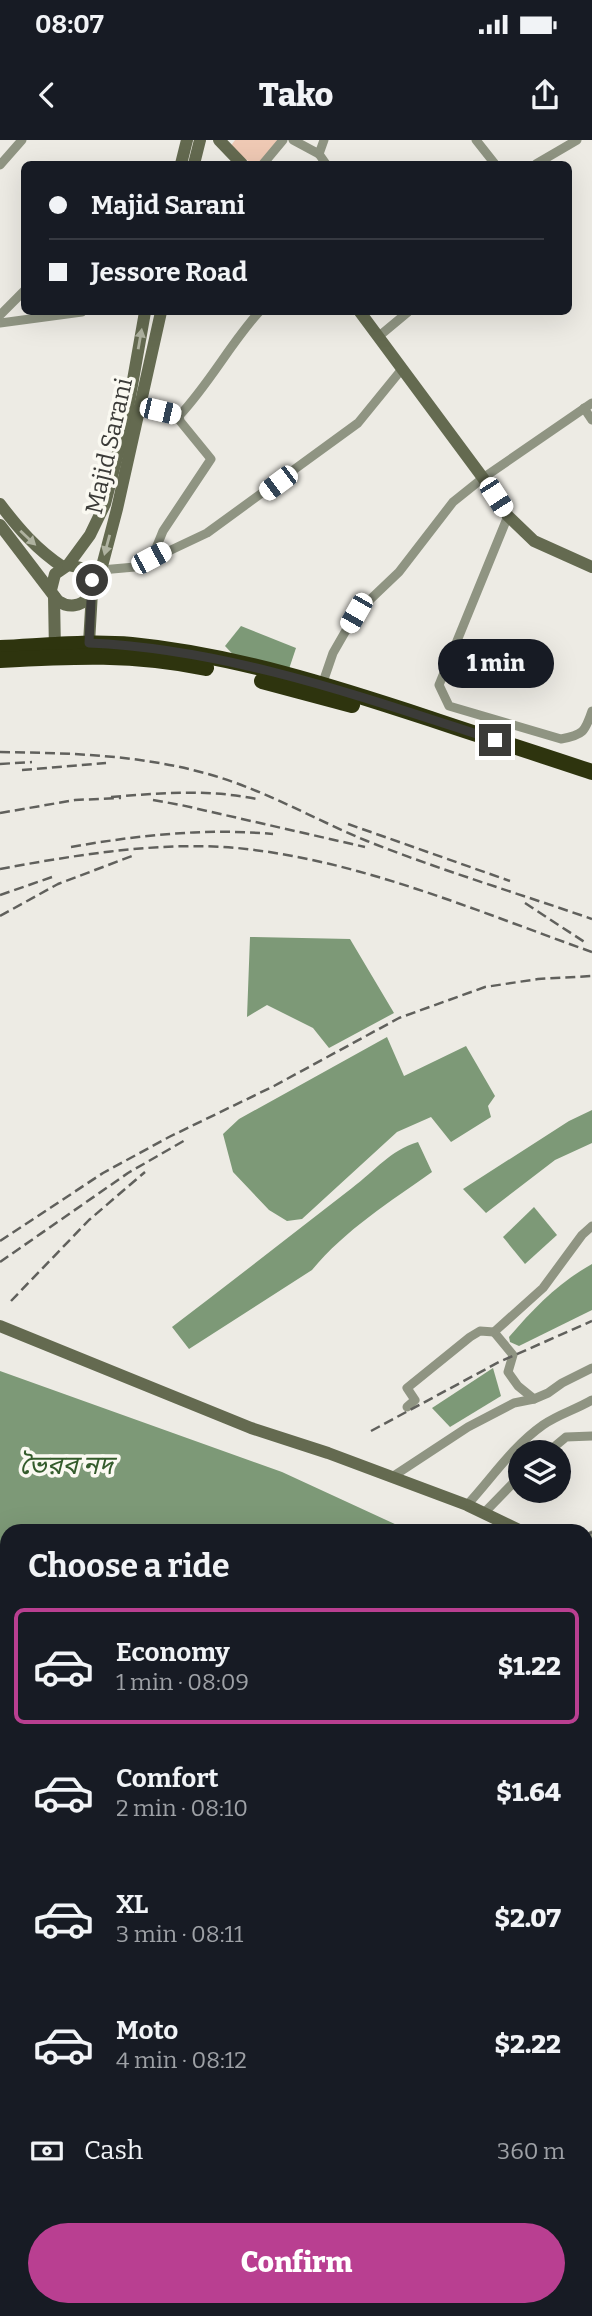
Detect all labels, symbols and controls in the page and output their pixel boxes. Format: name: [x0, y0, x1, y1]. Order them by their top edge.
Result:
text: 08:07: [35, 9, 104, 40]
icon: back: [28, 76, 66, 114]
text: Tako: [259, 76, 333, 114]
icon: share: [526, 76, 564, 114]
text: Majid Sarani: [91, 190, 245, 221]
text: Jessore Road: [91, 257, 247, 288]
one-way arrow: [135, 328, 146, 350]
street label: Majid Sarani: [80, 375, 138, 517]
car: [138, 396, 183, 426]
car: [255, 462, 302, 504]
car: [476, 474, 517, 520]
one-way arrow: [19, 530, 36, 546]
one-way arrow: [101, 534, 112, 556]
car: [128, 539, 175, 577]
route start: [76, 564, 108, 596]
car: [337, 590, 376, 636]
callout: 1 min: [437, 638, 553, 688]
text: 1 min: [467, 649, 525, 677]
route end: [479, 724, 511, 756]
map controls: [508, 1440, 571, 1503]
button: layers: [508, 1440, 571, 1503]
water label: ভৈরব নদ: [19, 1450, 117, 1481]
text: Choose a ride: [28, 1547, 229, 1585]
icon: car: [32, 1635, 95, 1698]
text: Economy: [116, 1637, 230, 1668]
text: $1.22: [498, 1651, 561, 1682]
text: 1 min · 08:09: [116, 1668, 249, 1696]
icon: car: [32, 1761, 95, 1824]
text: Comfort: [116, 1763, 219, 1794]
text: $1.64: [496, 1777, 561, 1808]
text: 2 min · 08:10: [116, 1794, 248, 1822]
icon: car: [32, 1887, 95, 1950]
text: XL: [116, 1889, 148, 1920]
text: $2.07: [494, 1903, 561, 1934]
text: 3 min · 08:11: [116, 1920, 243, 1948]
icon: car: [32, 2013, 95, 2076]
text: Moto: [116, 2015, 178, 2046]
text: $2.22: [494, 2029, 561, 2060]
text: 4 min · 08:12: [116, 2046, 247, 2074]
icon: cash: [28, 2132, 66, 2170]
text: Cash: [84, 2135, 143, 2166]
text: 360 m: [497, 2137, 565, 2165]
button: Confirm: [28, 2223, 565, 2303]

